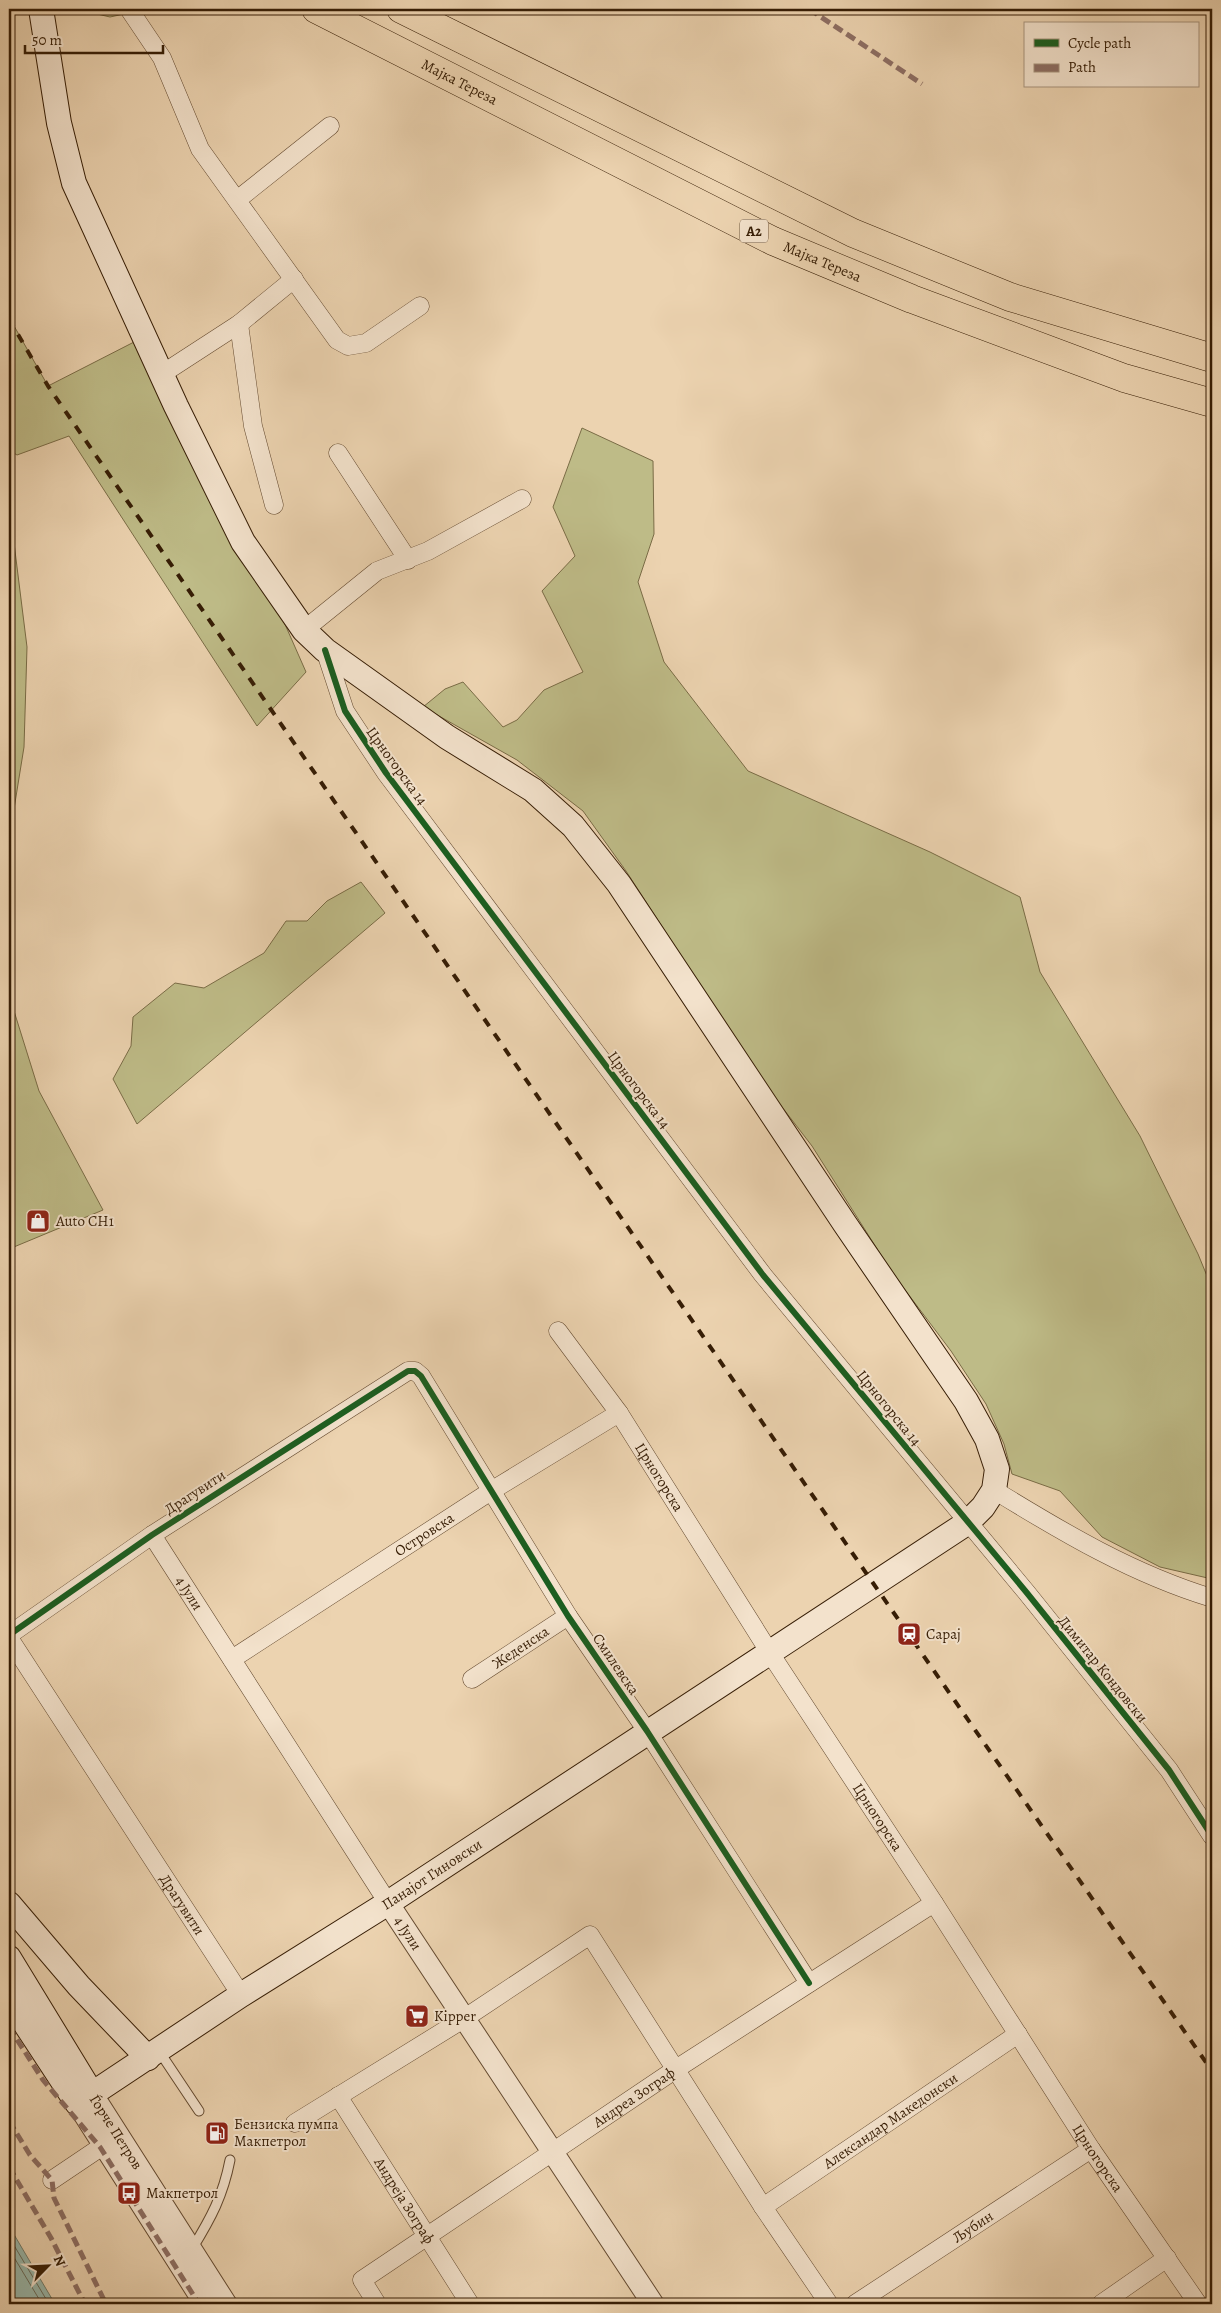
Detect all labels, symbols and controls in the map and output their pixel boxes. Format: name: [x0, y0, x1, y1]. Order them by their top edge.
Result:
scale bar: [25, 22, 162, 54]
legend: [1024, 22, 1198, 88]
text: 50 m: [32, 30, 62, 50]
text: Cycle path: [1068, 33, 1131, 53]
street label: Мајка Тереза: [418, 54, 501, 110]
text: Path: [1068, 57, 1096, 77]
road number: A2: [740, 220, 768, 242]
street label: Мајка Тереза: [780, 236, 865, 287]
street label: Црногорска 14: [362, 723, 432, 809]
street label: Црногорска 14: [603, 1047, 675, 1133]
shop icon: Auto CH1: [25, 1208, 51, 1234]
place label: Auto CH1: [55, 1211, 114, 1231]
street label: Црногорска 14: [852, 1366, 926, 1450]
street label: Црногорска: [630, 1439, 689, 1515]
street label: Драгувити: [161, 1465, 229, 1519]
street label: Островска: [391, 1508, 458, 1561]
street label: 4 Јули: [171, 1572, 208, 1614]
street label: Димитар Кондовски: [1054, 1611, 1153, 1727]
street label: Жеденска: [488, 1621, 553, 1673]
station icon: Сарај: [896, 1621, 922, 1647]
place label: Сарај: [926, 1624, 961, 1644]
street label: Смилевска: [588, 1629, 644, 1699]
street label: Црногорска: [848, 1779, 907, 1855]
street label: Панајот Гиновски: [378, 1834, 486, 1914]
street label: Драгувити: [155, 1870, 210, 1939]
street label: 4 Јули: [389, 1912, 427, 1954]
supermarket icon: Kipper: [404, 2003, 430, 2029]
place label: Kipper: [434, 2006, 476, 2026]
street label: Андреа Зограф: [588, 2062, 679, 2133]
street label: Александар Македонски: [818, 2068, 962, 2174]
street label: Ѓорче Петров: [85, 2091, 148, 2173]
place label: Бензиска пумпа Макпетрол: [234, 2114, 338, 2151]
fuel station icon: Бензиска пумпа Макпетрол: [204, 2120, 230, 2146]
street label: Црногорска: [1068, 2121, 1128, 2196]
street label: Андреја Зограф: [369, 2153, 439, 2248]
bus stop icon: Макпетрол: [116, 2180, 142, 2206]
place label: Макпетрол: [146, 2183, 218, 2203]
street label: Љубин: [949, 2206, 997, 2247]
north arrow: [22, 2240, 72, 2290]
text: N: [49, 2252, 70, 2269]

